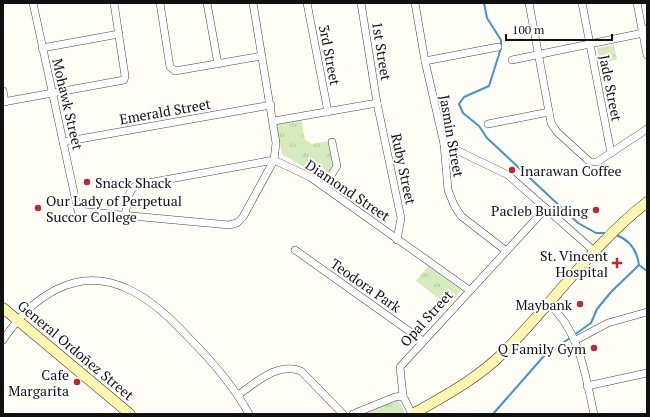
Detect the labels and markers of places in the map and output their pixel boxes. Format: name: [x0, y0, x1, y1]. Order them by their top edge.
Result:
place label: Inarawan Coffee: [520, 161, 622, 180]
marker: Inarawan Coffee: [507, 165, 517, 175]
place label: Snack Shack: [95, 173, 172, 192]
marker: Snack Shack: [82, 177, 92, 187]
place label: Our Lady of Perpetual Succor College: [46, 191, 182, 226]
place label: Pacleb Building: [491, 201, 589, 220]
marker: Our Lady of Perpetual Succor College: [33, 203, 43, 213]
marker: Pacleb Building: [591, 205, 601, 215]
place label: St. Vincent Hospital: [540, 246, 609, 281]
marker: St. Vincent Hospital: [611, 257, 623, 269]
place label: Maybank: [515, 295, 573, 314]
marker: Maybank: [575, 299, 585, 309]
place label: Q Family Gym: [498, 339, 586, 358]
marker: Q Family Gym: [589, 343, 599, 353]
place label: Cafe Margarita: [8, 365, 69, 400]
marker: Cafe Margarita: [72, 377, 82, 387]

